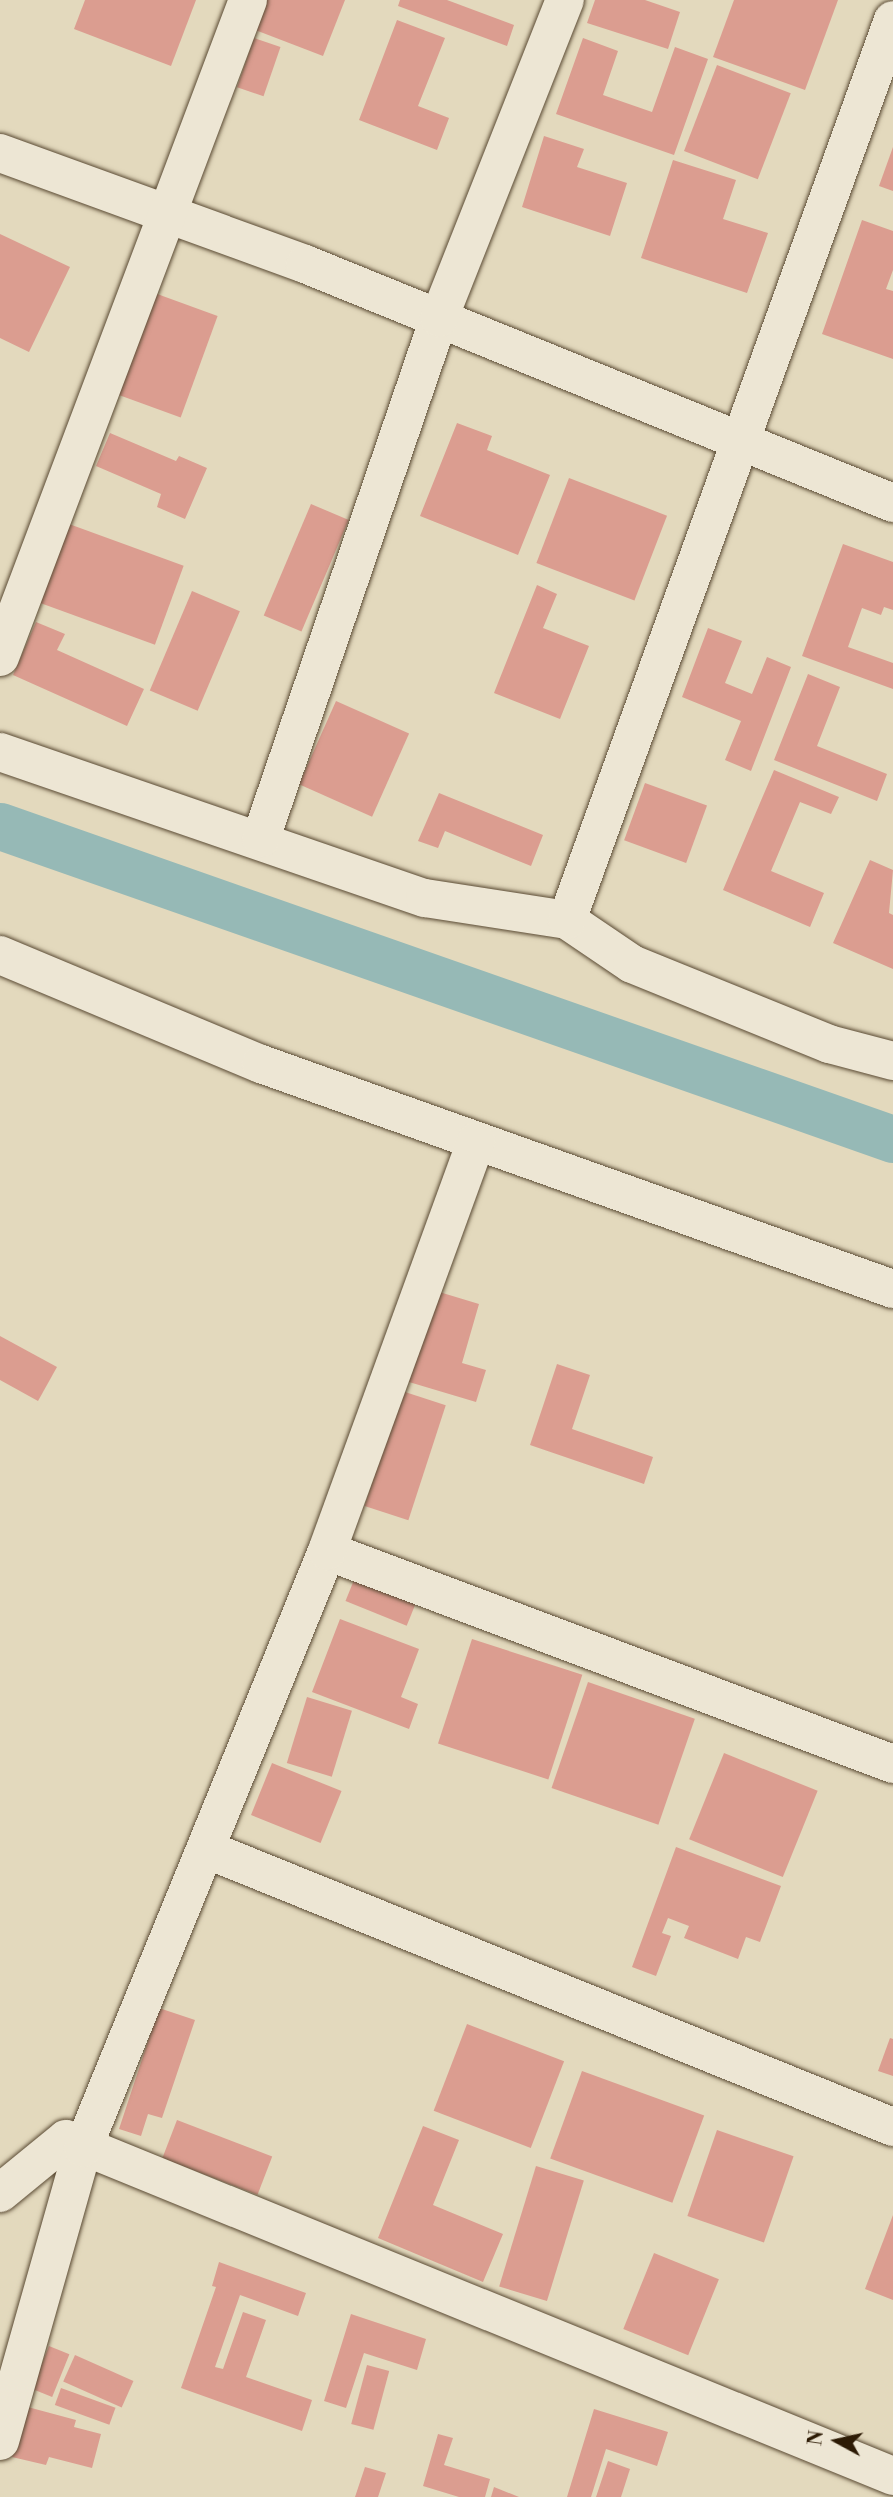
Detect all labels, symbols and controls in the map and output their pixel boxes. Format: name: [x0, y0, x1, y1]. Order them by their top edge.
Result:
north arrow: [802, 2406, 872, 2476]
text: N: [803, 2429, 829, 2447]

